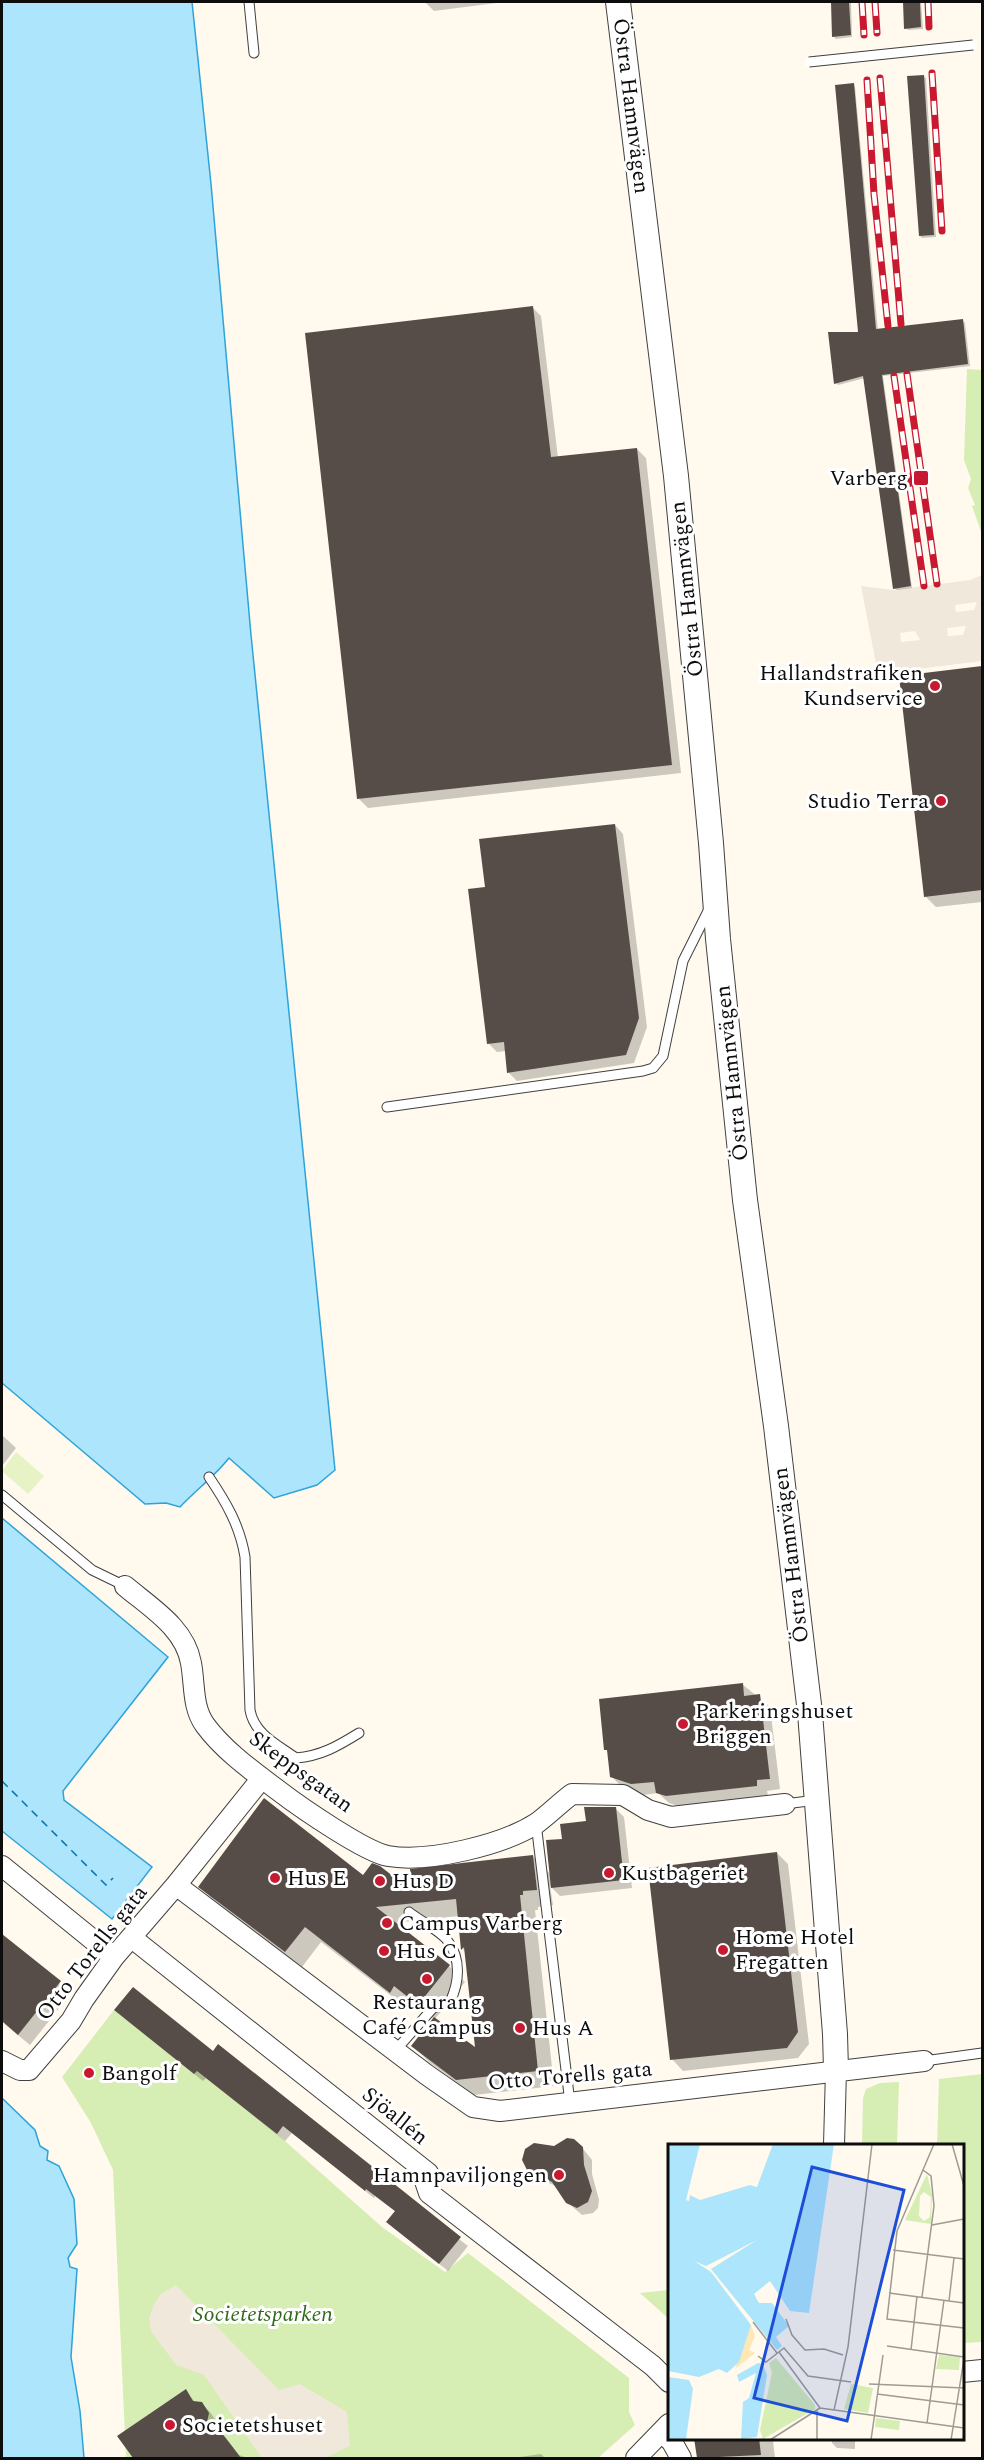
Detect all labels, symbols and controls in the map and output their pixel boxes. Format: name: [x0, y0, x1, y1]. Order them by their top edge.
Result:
street label: Östra Hamnvägen: [604, 16, 658, 196]
place label: Varberg: [830, 462, 908, 495]
marker: Varberg: [912, 469, 930, 487]
street label: Östra Hamnvägen: [661, 499, 713, 679]
place label: Hallandstrafiken Kundservice: [759, 657, 923, 715]
marker: Hallandstrafiken Kundservice: [928, 679, 942, 693]
place label: Studio Terra: [808, 785, 929, 818]
marker: Studio Terra: [934, 794, 948, 808]
street label: Östra Hamnvägen: [706, 983, 758, 1163]
street label: Östra Hamnvägen: [764, 1465, 818, 1645]
place label: Parkeringshuset Briggen: [695, 1695, 853, 1753]
marker: Parkeringshuset Briggen: [676, 1717, 690, 1731]
street label: Skeppsgatan: [242, 1723, 360, 1821]
place label: Kustbageriet: [621, 1857, 745, 1890]
place label: Hus E: [287, 1862, 347, 1895]
place label: Hus D: [392, 1865, 454, 1898]
marker: Kustbageriet: [602, 1866, 616, 1880]
marker: Hus E: [268, 1871, 282, 1885]
marker: Hus D: [373, 1874, 387, 1888]
street label: Otto Torells gata: [28, 1878, 156, 2028]
place label: Campus Varberg: [399, 1907, 563, 1940]
marker: Campus Varberg: [380, 1916, 394, 1930]
place label: Home Hotel Fregatten: [735, 1921, 854, 1979]
place label: Hus C: [396, 1935, 457, 1968]
marker: Home Hotel Fregatten: [716, 1943, 730, 1957]
marker: Hus C: [377, 1944, 391, 1958]
marker: Restaurang Café Campus: [420, 1972, 434, 1986]
place label: Restaurang Café Campus: [362, 1986, 492, 2044]
place label: Hus A: [532, 2012, 594, 2045]
marker: Hus A: [513, 2021, 527, 2035]
street label: Otto Torells gata: [487, 2052, 654, 2100]
place label: Bangolf: [101, 2057, 178, 2090]
marker: Bangolf: [82, 2066, 96, 2080]
street label: Sjöallén: [354, 2079, 436, 2153]
inset map: [668, 2144, 963, 2439]
place label: Hamnpaviljongen: [373, 2159, 547, 2192]
marker: Hamnpaviljongen: [552, 2168, 566, 2182]
park label: Societetsparken: [193, 2298, 333, 2331]
place label: Societetshuset: [182, 2409, 323, 2442]
marker: Societetshuset: [163, 2418, 177, 2432]

